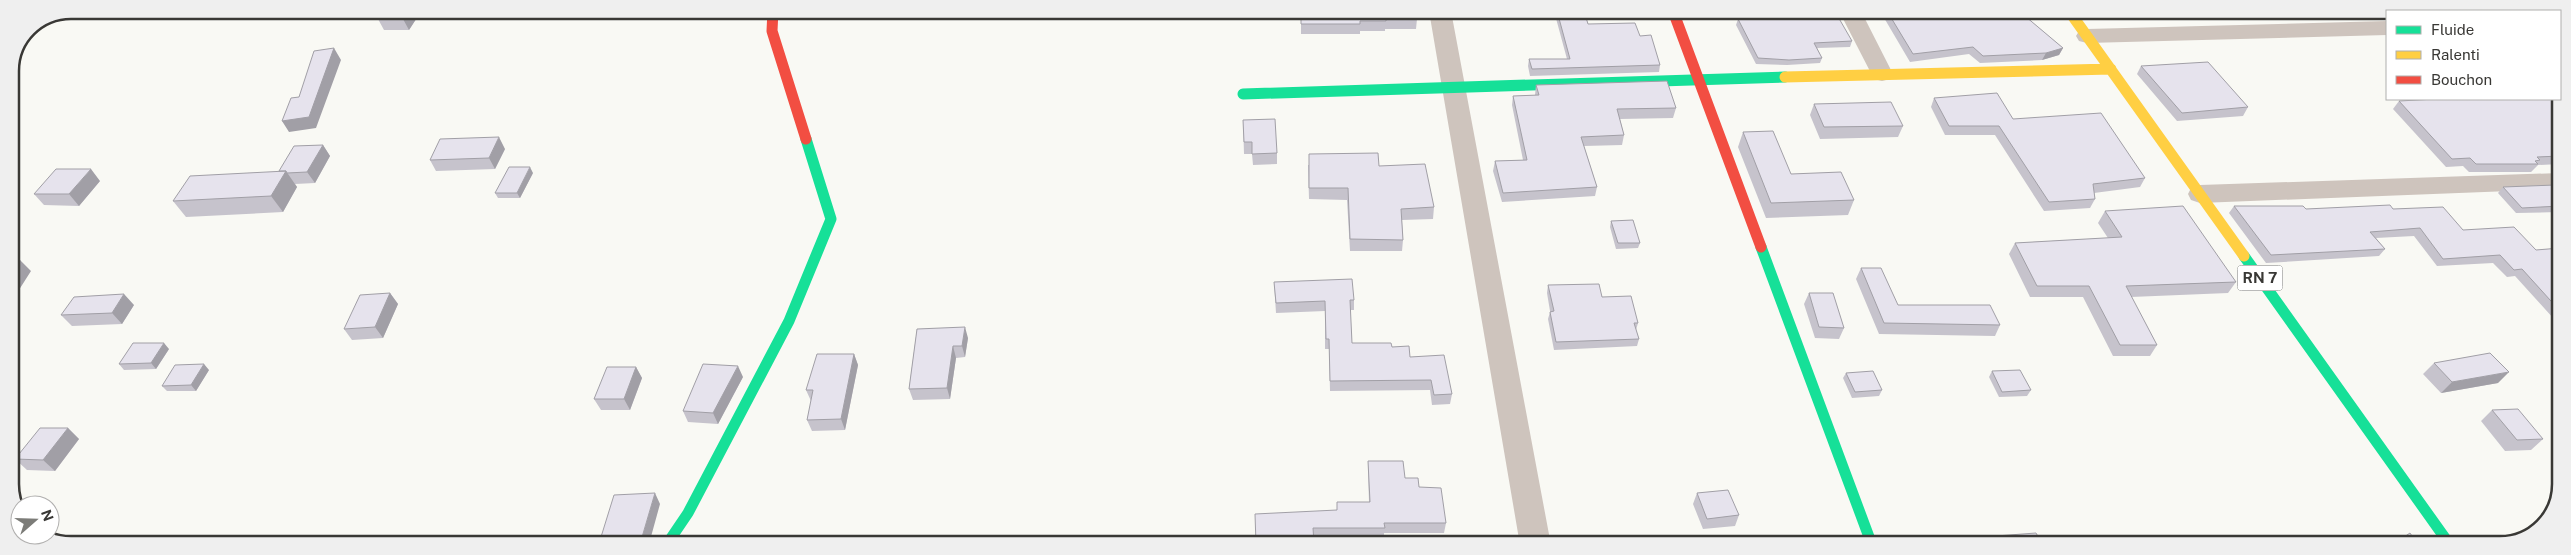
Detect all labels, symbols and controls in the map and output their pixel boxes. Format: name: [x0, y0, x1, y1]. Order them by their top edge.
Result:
legend: [2386, 10, 2561, 100]
text: Fluide: [2431, 21, 2474, 38]
text: Ralenti: [2431, 46, 2480, 63]
text: Bouchon: [2431, 71, 2492, 88]
road number: RN 7: [2238, 266, 2282, 290]
north arrow: [10, 495, 60, 545]
text: N: [38, 508, 57, 523]

